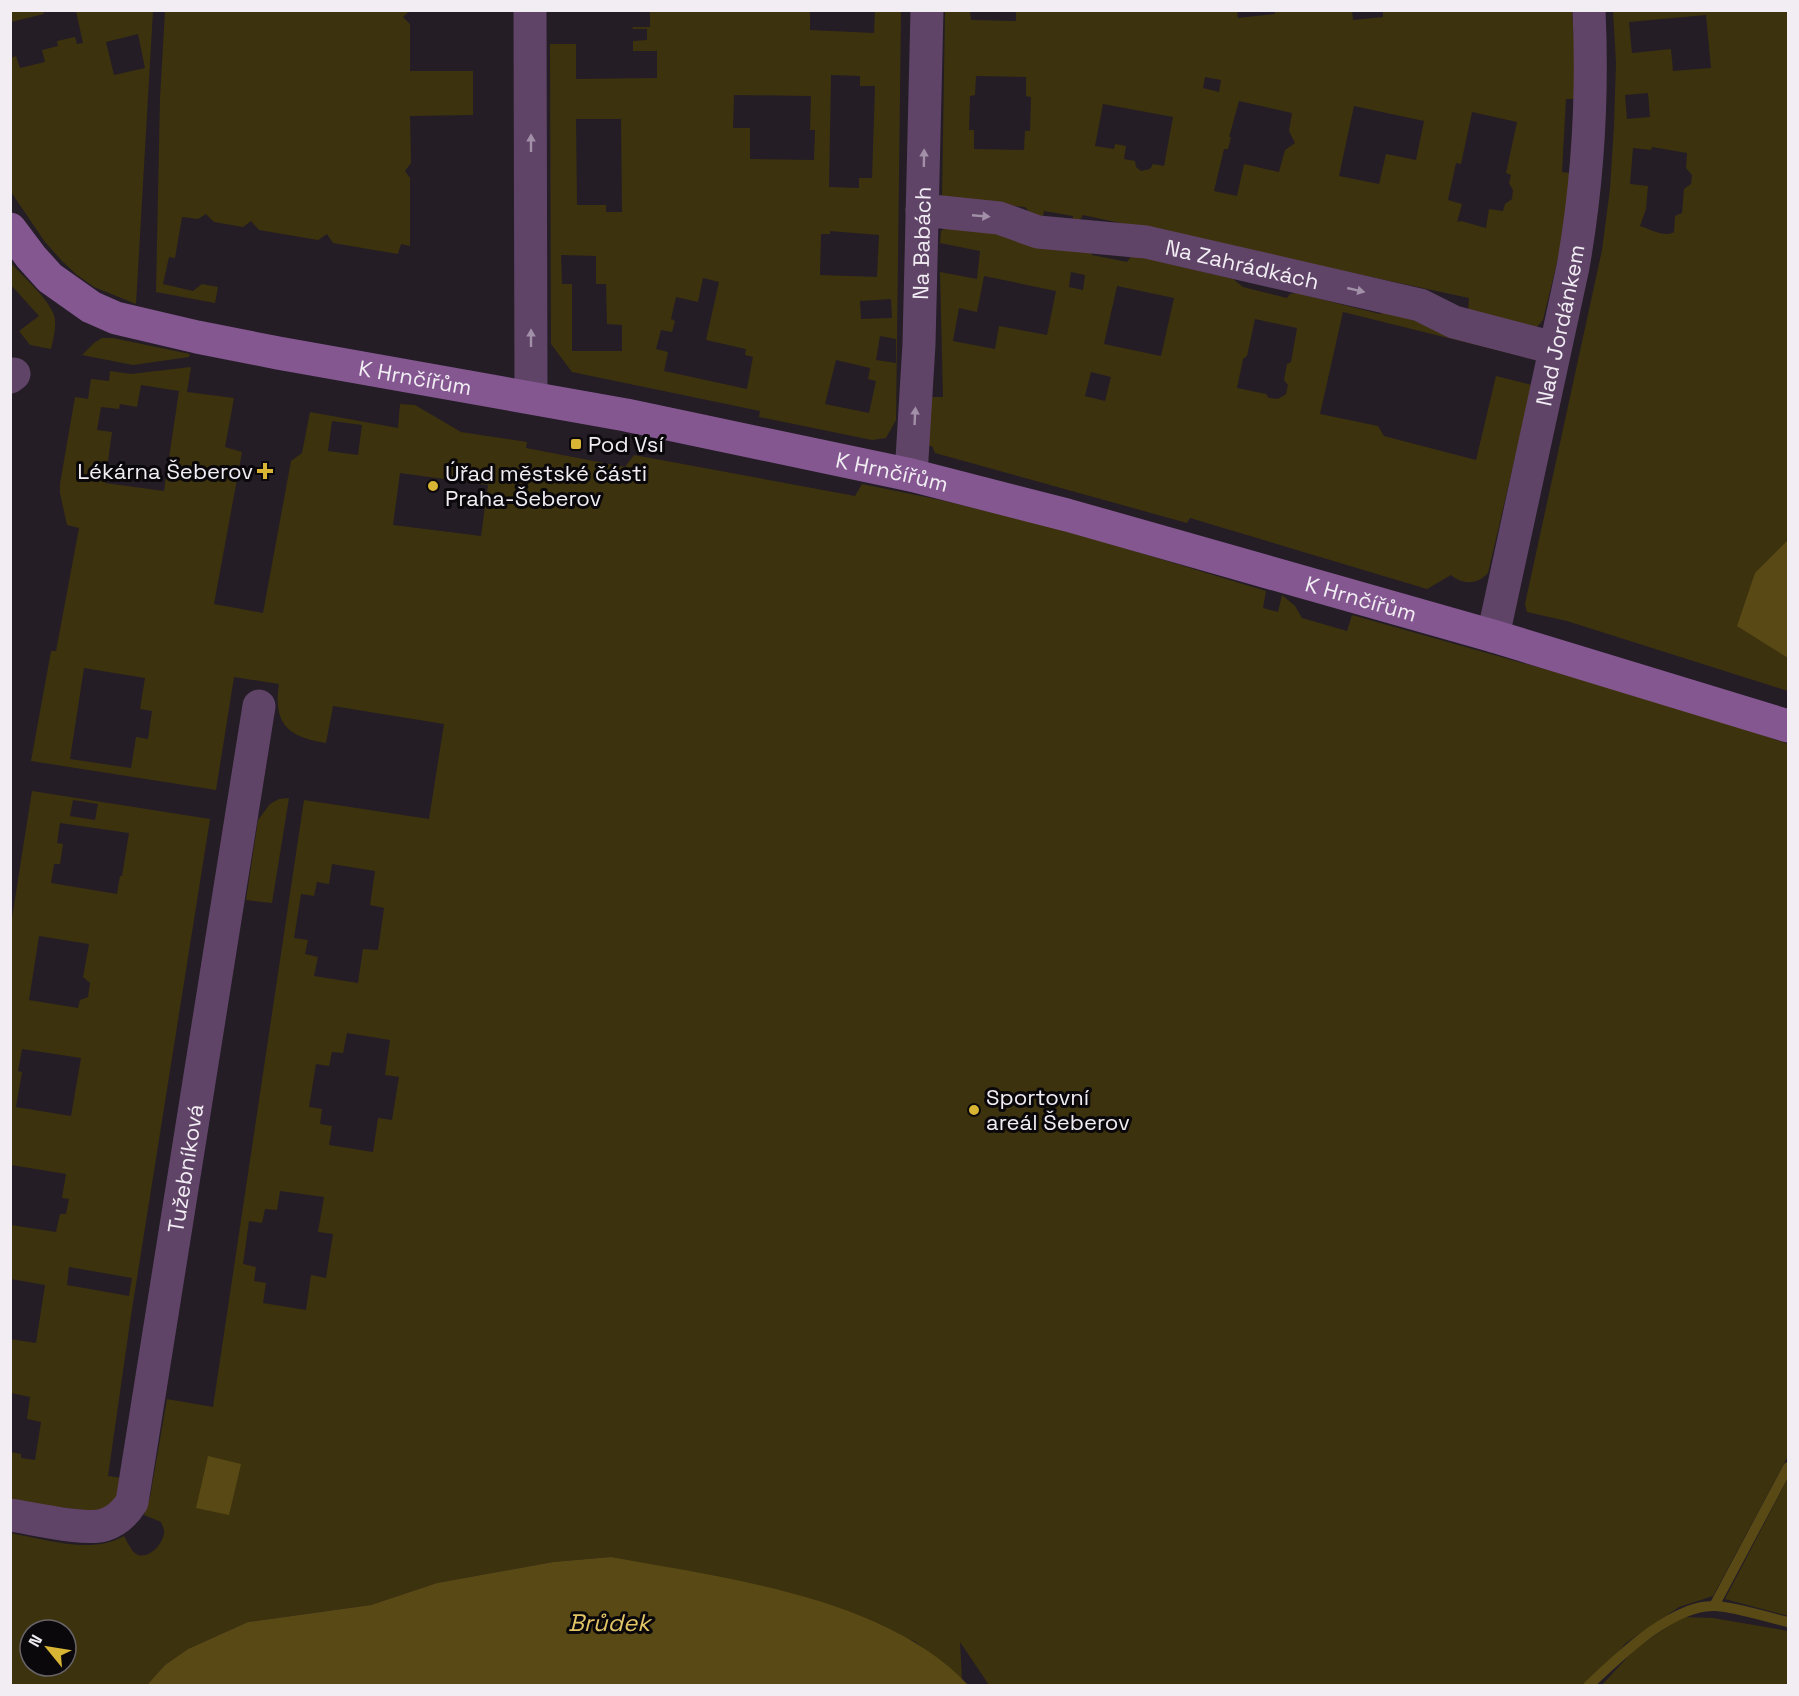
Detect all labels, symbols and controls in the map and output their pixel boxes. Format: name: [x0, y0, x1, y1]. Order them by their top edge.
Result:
one-way arrow: [526, 134, 536, 153]
one-way arrow: [919, 149, 928, 168]
street label: Na Babách: [906, 186, 937, 300]
one-way arrow: [971, 211, 990, 221]
street label: Na Zahrádkách: [1163, 233, 1322, 295]
street label: Nad Jordánkem: [1529, 242, 1591, 408]
one-way arrow: [1347, 286, 1365, 296]
one-way arrow: [526, 329, 536, 348]
street label: K Hrnčířům: [356, 354, 474, 401]
one-way arrow: [910, 407, 920, 426]
place label: Pod Vsí: [588, 430, 664, 458]
marker: Pod Vsí: [569, 437, 583, 451]
street label: K Hrnčířům: [833, 446, 951, 498]
place label: Lékárna Šeberov: [77, 457, 253, 485]
place label: Úřad městské části Praha-Šeberov: [445, 459, 647, 512]
marker: Lékárna Šeberov: [258, 464, 272, 478]
marker: Úřad městské části Praha-Šeberov: [426, 479, 440, 493]
street label: K Hrnčířům: [1302, 569, 1420, 628]
place label: Sportovní areál Šeberov: [986, 1083, 1130, 1136]
street label: Tužebníková: [161, 1101, 209, 1235]
marker: Sportovní areál Šeberov: [967, 1103, 981, 1117]
water label: Brůdek: [568, 1607, 653, 1638]
north arrow: [18, 1618, 78, 1678]
text: N: [24, 1631, 47, 1651]

